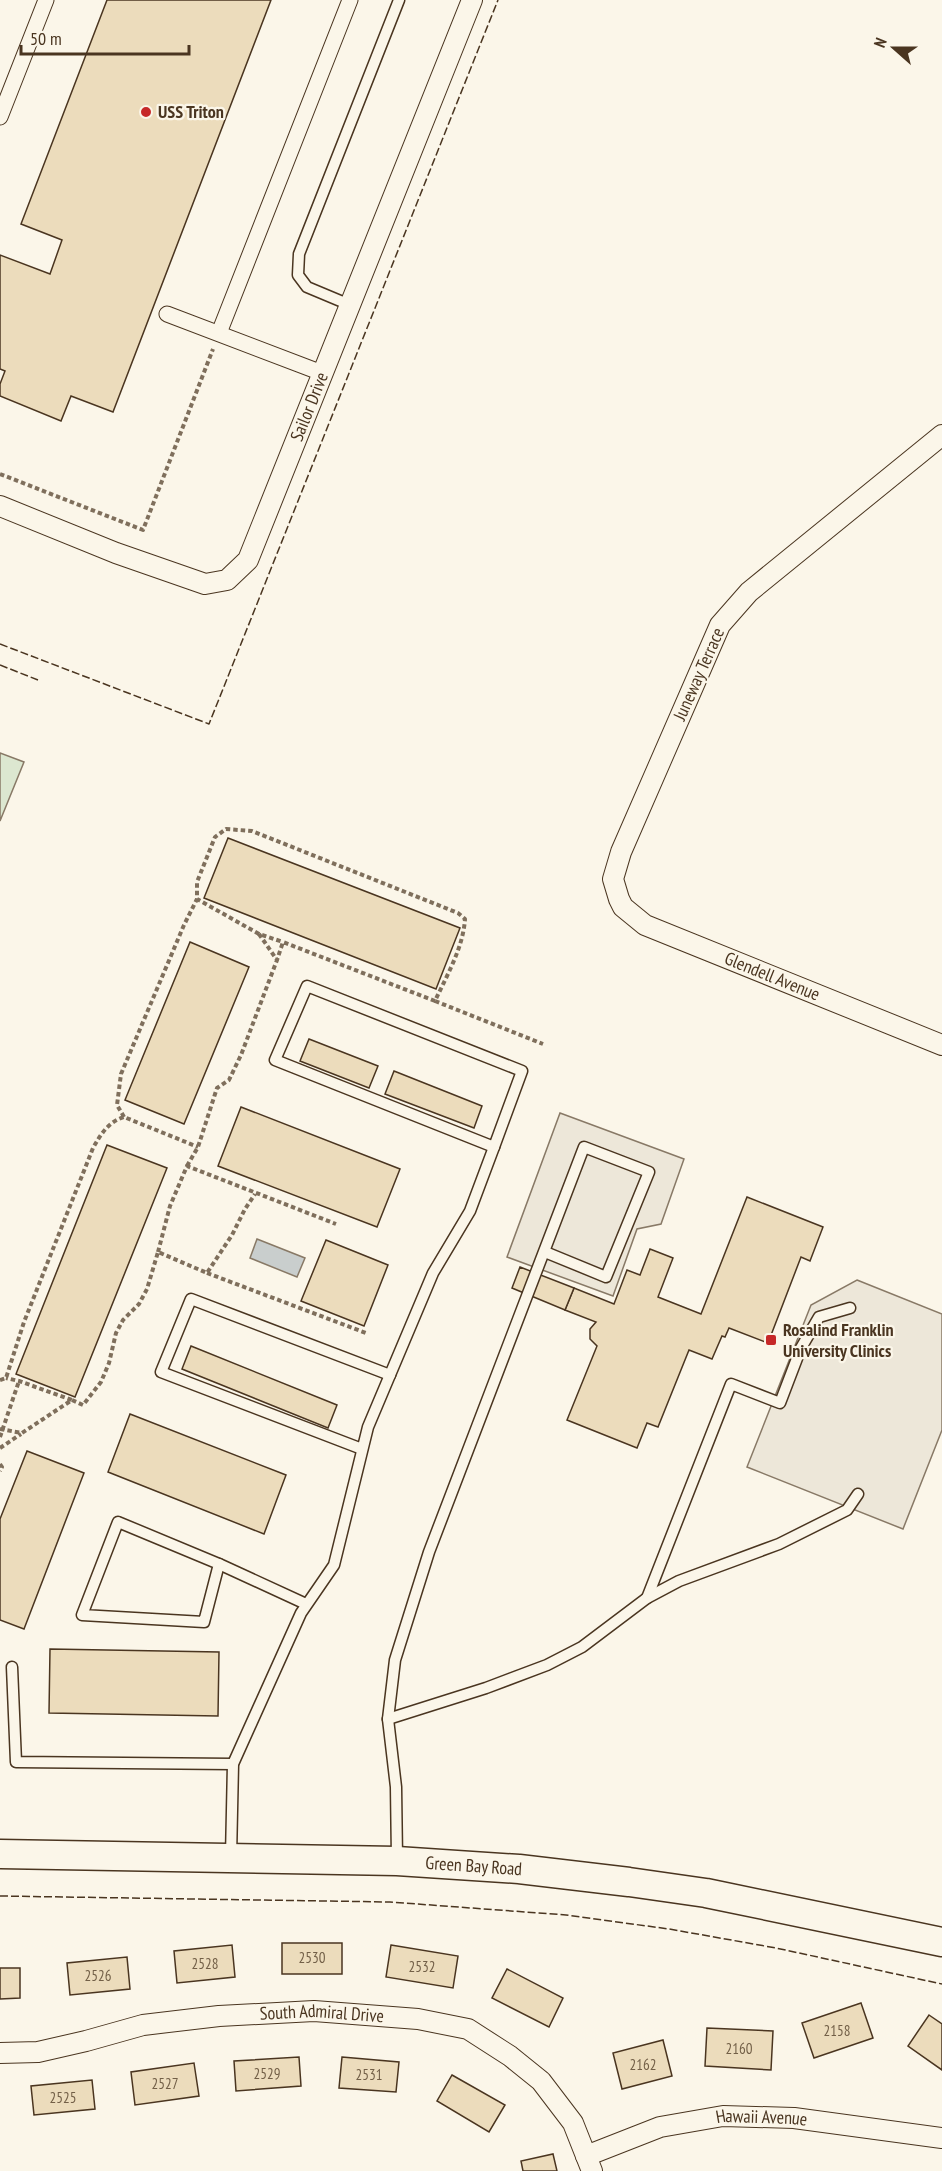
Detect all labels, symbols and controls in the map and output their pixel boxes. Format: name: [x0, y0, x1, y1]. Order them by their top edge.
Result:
scale bar: [21, 18, 189, 56]
north arrow: [864, 18, 924, 78]
text: 50 m: [30, 27, 62, 50]
text: N: [869, 35, 891, 50]
place label: USS Triton: [158, 100, 224, 123]
marker: USS Triton: [139, 105, 153, 119]
street label: Sailor Drive: [285, 369, 333, 444]
street label: Juneway Terrace: [668, 624, 729, 725]
street label: Glendell Avenue: [721, 946, 824, 1006]
place label: Rosalind Franklin University Clinics: [783, 1318, 894, 1362]
marker: Rosalind Franklin University Clinics: [764, 1333, 778, 1347]
street label: Green Bay Road: [425, 1851, 523, 1880]
house number: 2530: [298, 1948, 326, 1967]
house number: 2528: [191, 1954, 219, 1973]
house number: 2532: [408, 1957, 436, 1976]
house number: 2526: [84, 1966, 112, 1985]
street label: South Admiral Drive: [259, 1999, 385, 2027]
house number: 2158: [823, 2021, 851, 2040]
house number: 2160: [725, 2039, 753, 2058]
house number: 2162: [629, 2055, 657, 2074]
house number: 2529: [253, 2064, 281, 2083]
house number: 2531: [355, 2065, 383, 2084]
house number: 2527: [151, 2074, 179, 2093]
house number: 2525: [49, 2088, 77, 2107]
street label: Hawaii Avenue: [714, 2104, 809, 2131]

